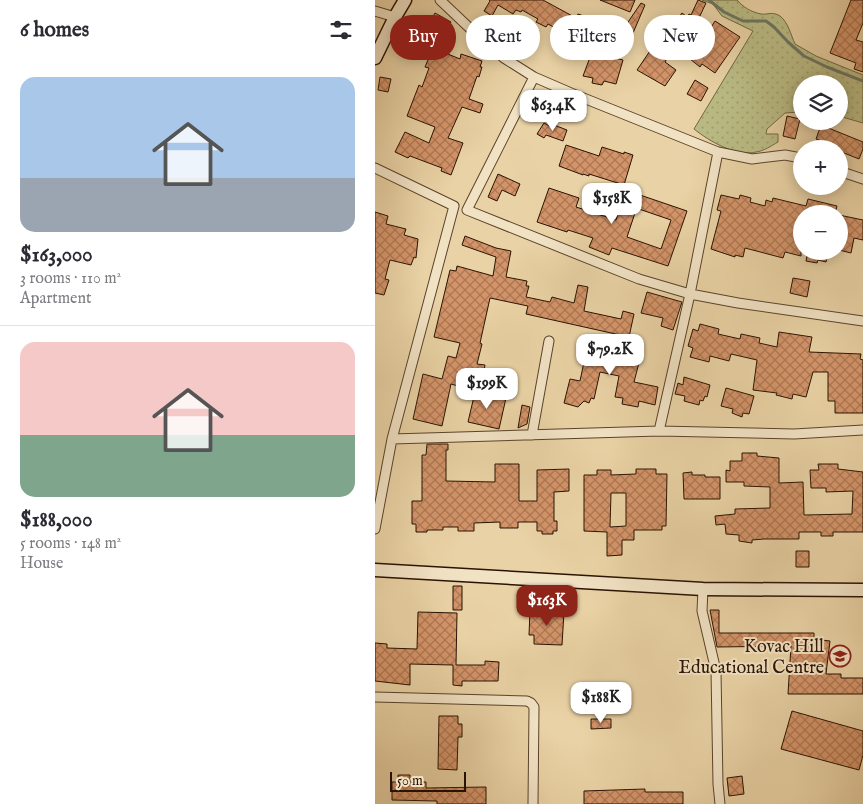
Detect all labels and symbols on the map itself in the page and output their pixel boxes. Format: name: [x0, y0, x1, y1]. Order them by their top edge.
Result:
pin: $63.4K: [512, 90, 594, 132]
pin: $158K: [577, 182, 647, 225]
pin: $79.2K: [569, 334, 651, 376]
pin: $199K: [452, 368, 522, 410]
pin: $163K: [512, 584, 582, 627]
place label: Kovac Hill Educational Centre: [679, 636, 824, 680]
school or university icon: Kovac Hill Educational Centre: [828, 644, 852, 668]
pin: $188K: [566, 682, 636, 724]
scale bar: [390, 769, 466, 792]

